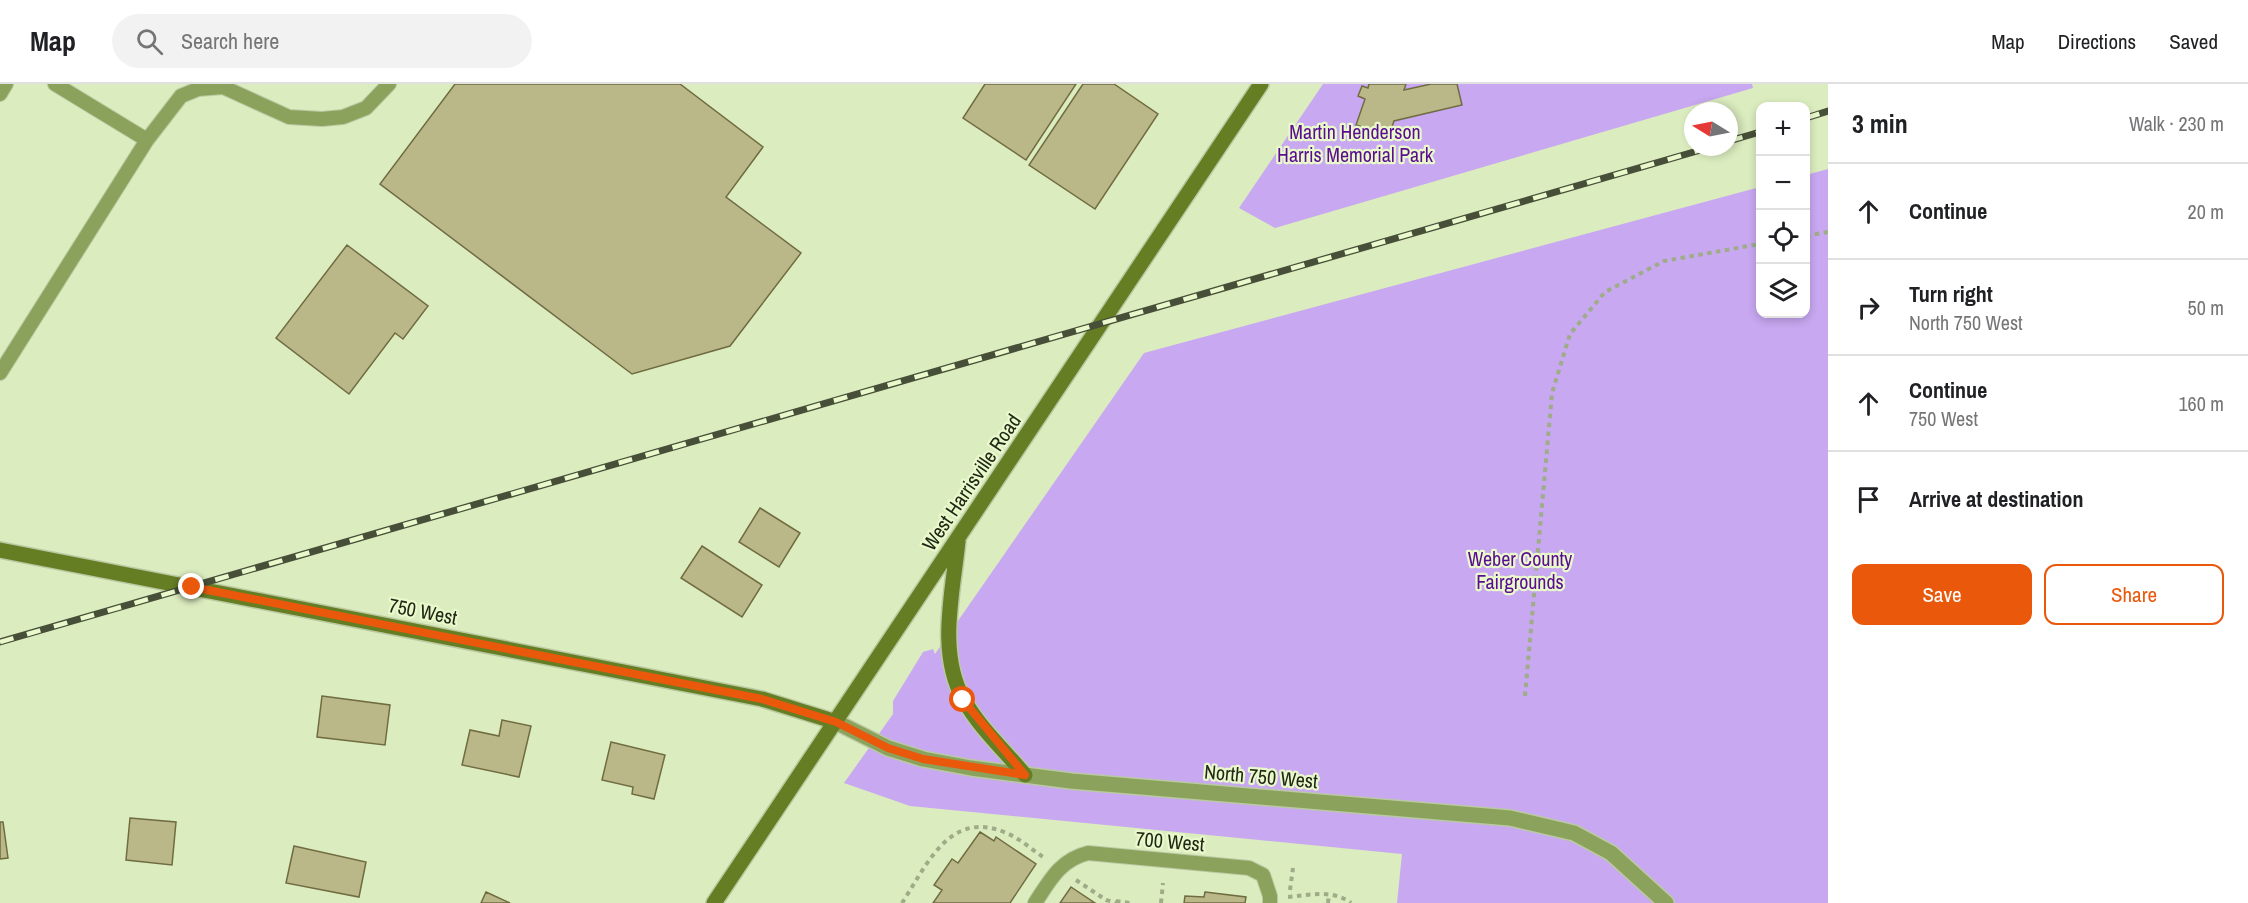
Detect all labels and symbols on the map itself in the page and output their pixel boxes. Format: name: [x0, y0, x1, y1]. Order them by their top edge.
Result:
north arrow: [1684, 102, 1738, 156]
park label: Martin Henderson Harris Memorial Park: [1277, 118, 1434, 168]
street label: West Harrisville Road: [915, 408, 1027, 556]
park label: Weber County Fairgrounds: [1468, 545, 1573, 595]
route end: [178, 573, 204, 599]
street label: 750 West: [387, 591, 460, 631]
route start: [949, 686, 975, 712]
street label: North 750 West: [1203, 758, 1319, 794]
street label: 700 West: [1134, 825, 1206, 857]

